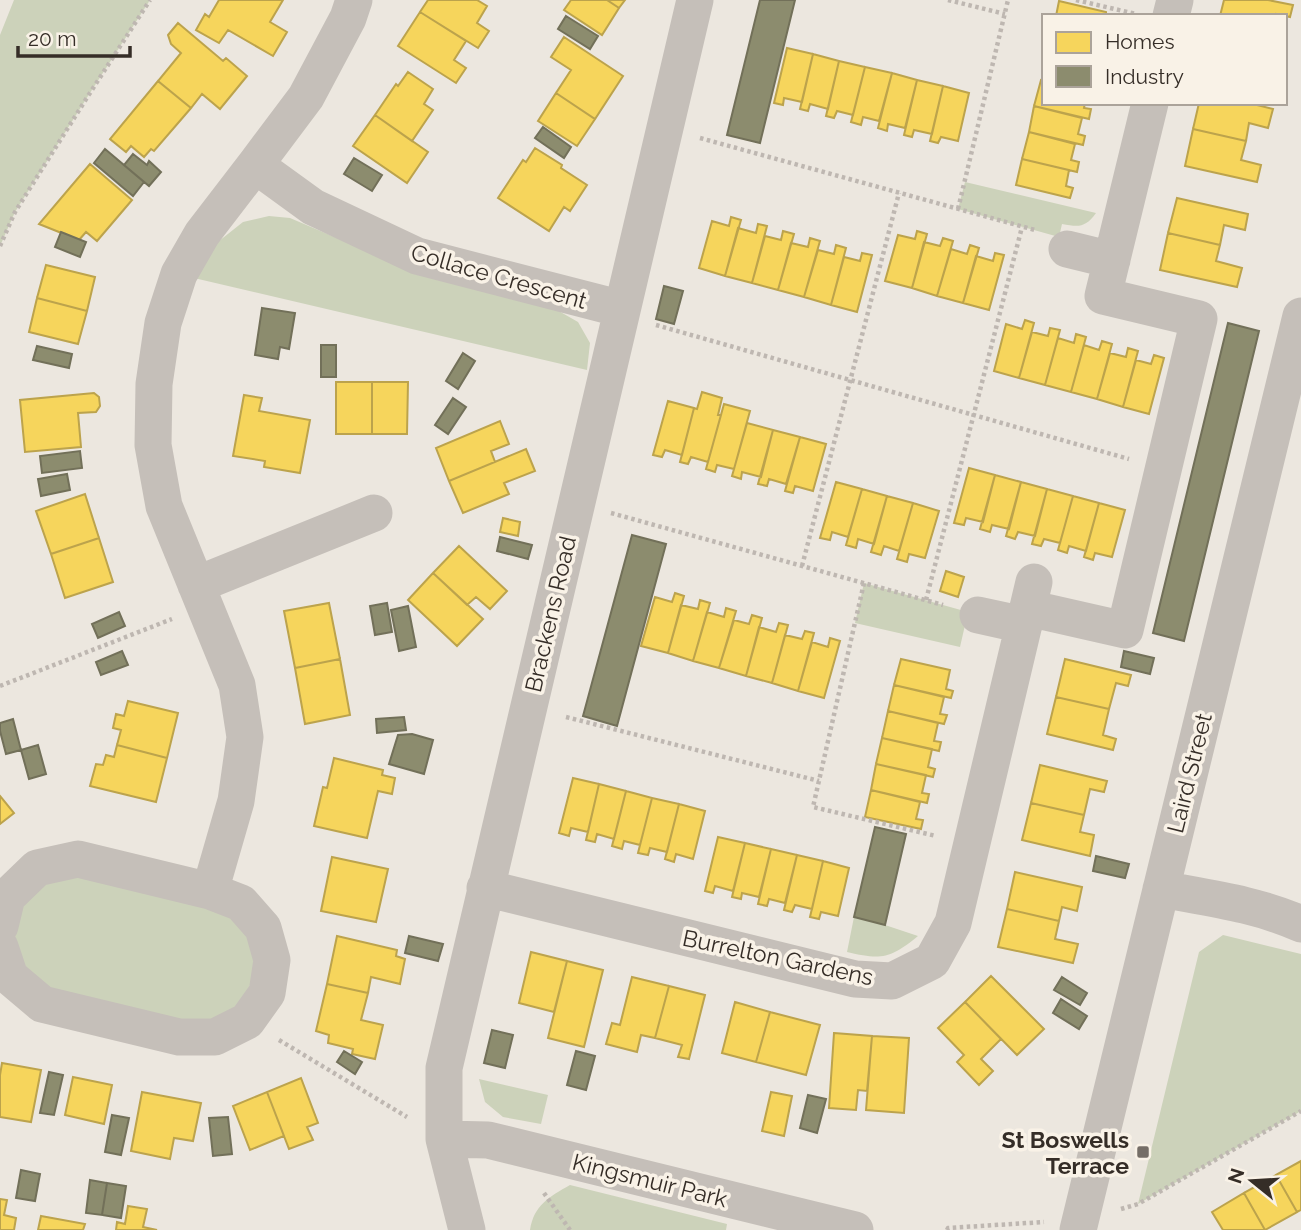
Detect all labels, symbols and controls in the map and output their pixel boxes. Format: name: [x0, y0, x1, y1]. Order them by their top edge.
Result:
scale bar: [18, 14, 130, 58]
legend: [1042, 14, 1287, 105]
text: 20 m: [28, 26, 76, 51]
text: Homes: [1105, 29, 1175, 54]
text: Industry: [1105, 64, 1184, 89]
street label: Collace Crescent: [408, 238, 590, 314]
street label: Brackens Road: [519, 533, 581, 695]
street label: Laird Street: [1161, 710, 1217, 836]
street label: Burrelton Gardens: [680, 924, 876, 990]
place label: St Boswells Terrace: [1002, 1126, 1129, 1179]
marker: St Boswells Terrace: [1135, 1144, 1151, 1160]
north arrow: [1217, 1146, 1287, 1216]
street label: Kingsmuir Park: [570, 1148, 730, 1212]
text: N: [1223, 1165, 1249, 1186]

